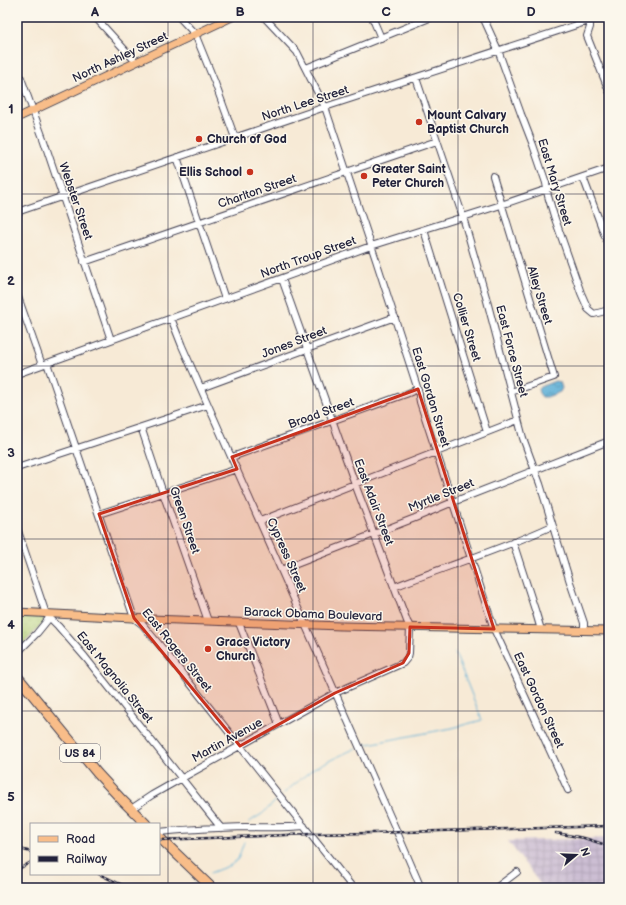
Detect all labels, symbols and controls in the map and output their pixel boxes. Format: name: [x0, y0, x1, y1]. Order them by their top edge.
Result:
text: A: [90, 4, 99, 20]
text: B: [235, 4, 245, 20]
text: C: [381, 4, 391, 20]
text: D: [526, 4, 536, 20]
street label: North Ashley Street: [70, 29, 171, 86]
street label: North Lee Street: [260, 82, 351, 125]
text: 1: [8, 101, 14, 117]
place label: Mount Calvary Baptist Church: [427, 108, 509, 137]
marker: Mount Calvary Baptist Church: [414, 117, 424, 127]
place label: Church of God: [207, 132, 287, 147]
marker: Church of God: [194, 134, 204, 144]
street label: East Mary Street: [534, 137, 575, 228]
street label: Webster Street: [55, 161, 96, 242]
place label: Greater Saint Peter Church: [372, 162, 446, 191]
place label: Ellis School: [179, 165, 242, 180]
marker: Ellis School: [245, 167, 255, 177]
street label: Charlton Street: [216, 171, 299, 212]
marker: Greater Saint Peter Church: [359, 171, 369, 181]
street label: North Troup Street: [258, 233, 358, 282]
street label: Alley Street: [524, 264, 556, 326]
text: 2: [7, 273, 15, 289]
street label: Collier Street: [449, 291, 484, 364]
street label: East Force Street: [492, 303, 531, 399]
street label: Jones Street: [259, 323, 329, 362]
street label: East Gordon Street: [408, 345, 453, 449]
street label: Broad Street: [286, 395, 356, 432]
text: 3: [7, 445, 15, 461]
street label: East Adair Street: [350, 457, 397, 548]
street label: Myrtle Street: [406, 475, 477, 515]
street label: Green Street: [166, 485, 203, 556]
street label: Cypress Street: [263, 516, 310, 595]
street label: East Rogers Street: [138, 605, 215, 695]
street label: Barack Obama Boulevard: [243, 605, 383, 624]
text: 4: [7, 617, 15, 633]
street label: East Magnolia Street: [73, 629, 156, 726]
place label: Grace Victory Church: [216, 635, 291, 664]
marker: Grace Victory Church: [203, 644, 213, 654]
street label: East Gordon Street: [510, 650, 567, 751]
street label: Martin Avenue: [189, 715, 265, 766]
road number: US 84: [60, 744, 100, 762]
text: 5: [7, 789, 15, 805]
legend: [30, 823, 160, 875]
text: Road: [66, 832, 95, 847]
north arrow: [556, 835, 596, 875]
text: N: [577, 846, 592, 858]
text: Railway: [66, 852, 108, 867]

